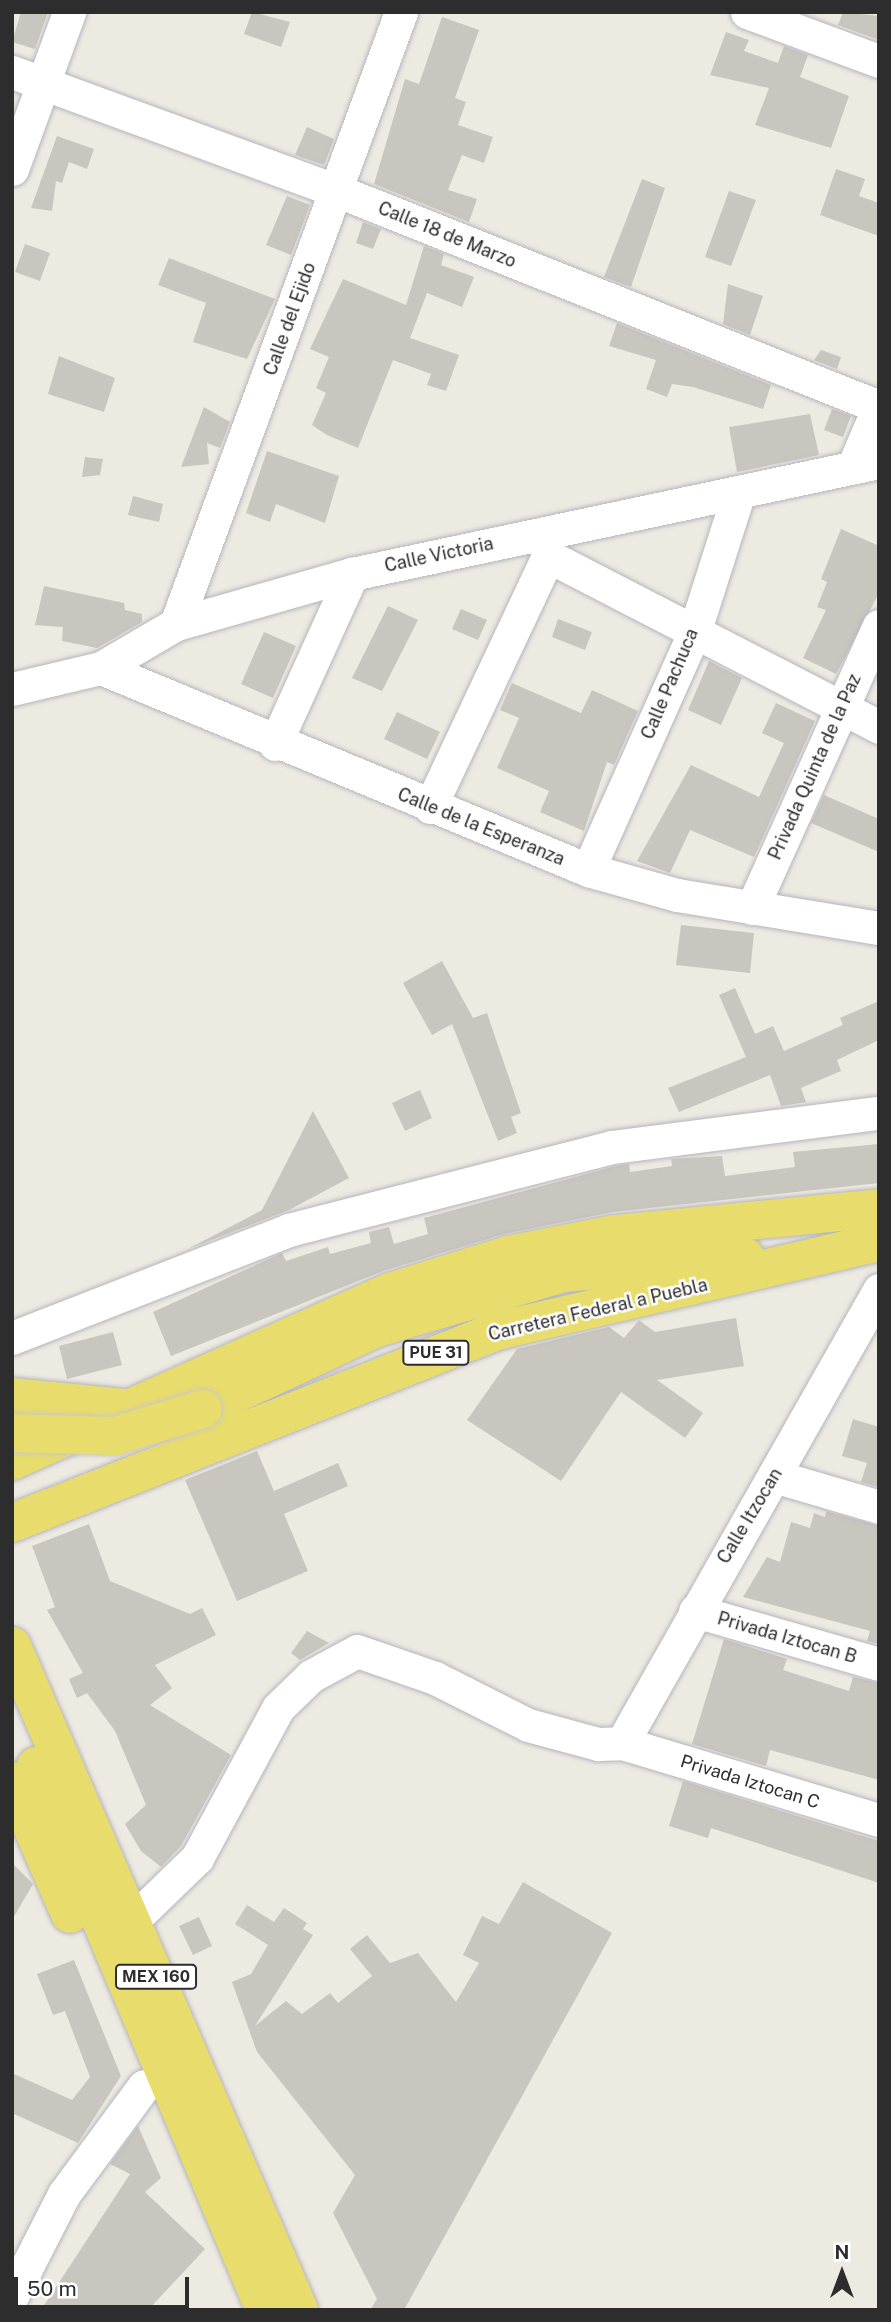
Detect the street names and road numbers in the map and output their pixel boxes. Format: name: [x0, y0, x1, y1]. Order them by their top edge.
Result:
street label: Calle 18 de Marzo: [375, 197, 519, 273]
street label: Calle del Ejido: [259, 259, 321, 379]
street label: Calle Victoria: [382, 533, 496, 577]
street label: Calle Pachuca: [637, 625, 703, 743]
street label: Privada Quinta de la Paz: [764, 671, 866, 863]
street label: Calle de la Esperanza: [394, 784, 568, 870]
street label: Carretera Federal a Puebla: [486, 1274, 710, 1346]
road number: PUE 31: [401, 1340, 471, 1366]
street label: Calle Itzocan: [713, 1464, 787, 1568]
street label: Privada Iztocan B: [715, 1608, 859, 1668]
street label: Privada Iztocan C: [678, 1751, 822, 1813]
road number: MEX 160: [114, 1965, 198, 1990]

